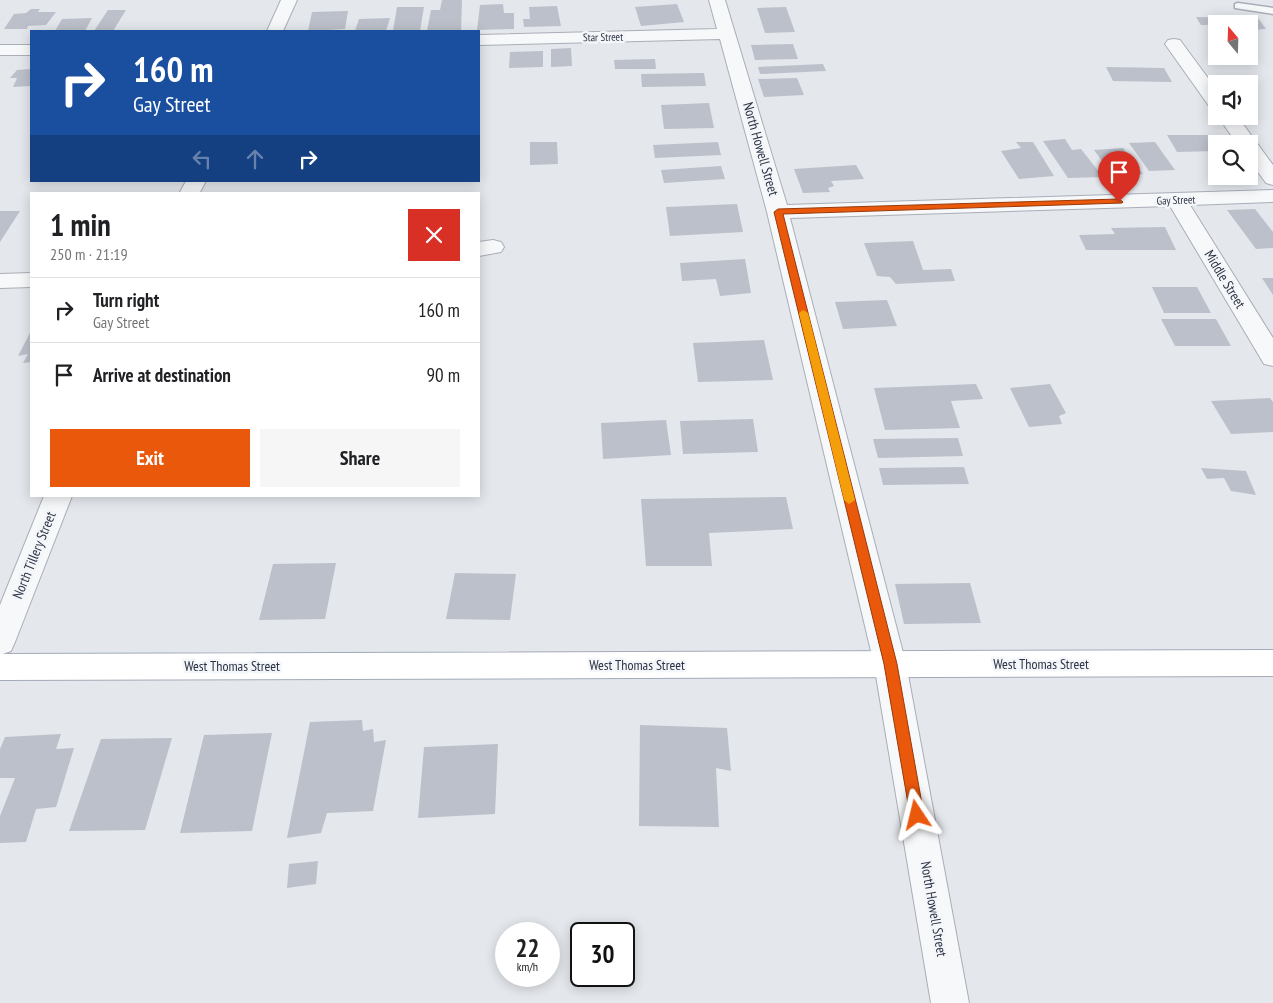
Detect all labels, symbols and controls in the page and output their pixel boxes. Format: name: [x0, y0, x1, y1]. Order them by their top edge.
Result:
north arrow: [1208, 15, 1258, 65]
map controls: [1208, 15, 1258, 185]
street label: Star Street: [583, 30, 623, 44]
text: 160 m: [133, 46, 214, 92]
icon: right: [50, 50, 115, 115]
button: sound: [1208, 75, 1258, 125]
text: Gay Street: [133, 90, 210, 118]
street label: North Howell Street: [739, 100, 783, 198]
button: search: [1208, 135, 1258, 185]
icon: left: [188, 145, 216, 173]
icon: ahead: [241, 145, 269, 173]
icon: right: [294, 145, 322, 173]
pin: [1098, 151, 1140, 202]
icon: arrive: [1105, 158, 1133, 186]
street label: Gay Street: [1156, 192, 1196, 208]
text: 1 min: [50, 205, 111, 244]
button: close: [408, 209, 460, 261]
text: 250 m · 21:19: [50, 244, 128, 264]
street label: Middle Street: [1201, 246, 1250, 312]
text: Turn right: [93, 288, 159, 312]
icon: right: [50, 296, 78, 324]
text: 160 m: [418, 298, 460, 322]
text: Gay Street: [93, 312, 149, 332]
icon: arrive: [50, 361, 78, 389]
text: Arrive at destination: [93, 363, 231, 387]
text: 90 m: [427, 363, 460, 387]
button: Exit: [50, 429, 250, 487]
button: Share: [260, 429, 460, 487]
street label: North Tillery Street: [8, 509, 60, 601]
street label: West Thomas Street: [993, 655, 1089, 673]
street label: West Thomas Street: [589, 656, 685, 674]
street label: West Thomas Street: [184, 657, 280, 675]
position arrow: [890, 788, 942, 840]
street label: North Howell Street: [917, 860, 951, 958]
speed limit sign: 30: [570, 922, 635, 987]
text: 22: [516, 932, 539, 964]
text: km/h: [517, 959, 538, 974]

